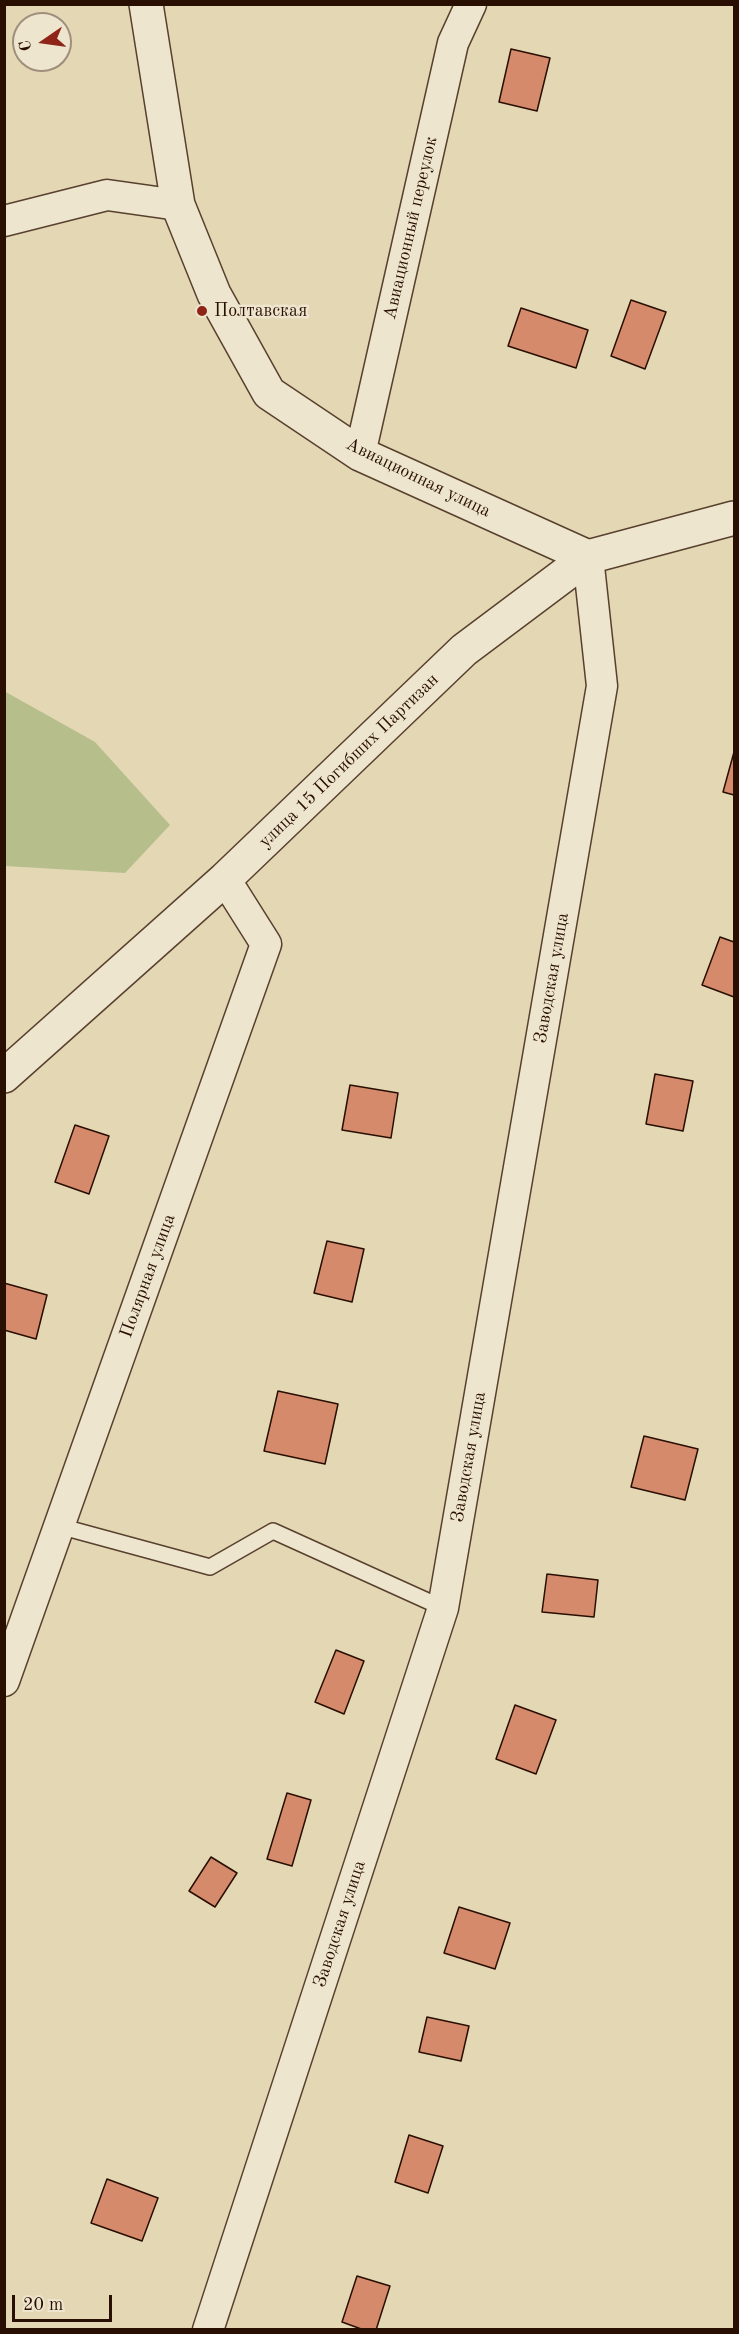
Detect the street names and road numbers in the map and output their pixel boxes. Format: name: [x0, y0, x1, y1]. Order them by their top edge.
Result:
street label: Авиационный переулок: [379, 134, 443, 322]
street label: Авиационная улица: [342, 434, 494, 522]
street label: улица 15 Погибших Партизан: [255, 669, 443, 853]
street label: Заводская улица: [530, 911, 574, 1045]
street label: Полярная улица: [116, 1211, 180, 1341]
street label: Заводская улица: [447, 1390, 491, 1524]
street label: Заводская улица: [309, 1858, 371, 1990]

